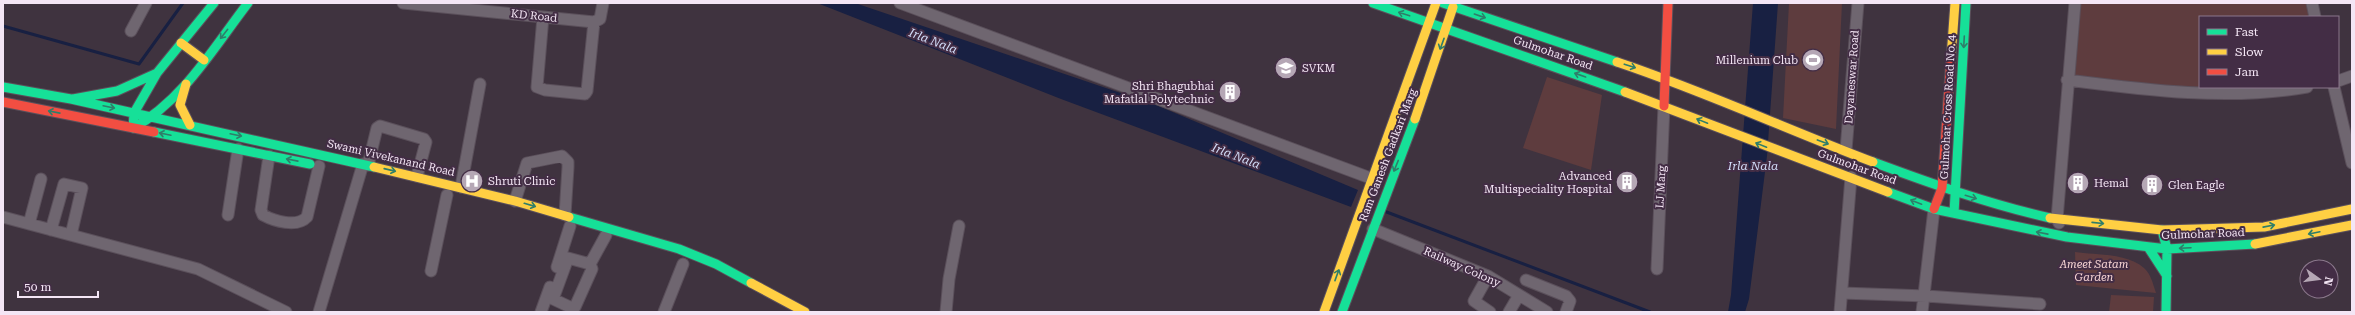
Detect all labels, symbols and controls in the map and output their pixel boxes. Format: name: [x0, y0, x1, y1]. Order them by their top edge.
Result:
street label: KD Road: [510, 7, 558, 25]
one-way arrow: [1399, 9, 1411, 17]
one-way arrow: [1474, 13, 1487, 20]
legend: [2199, 16, 2339, 88]
water label: Irla Nala: [906, 25, 959, 57]
text: Fast: [2235, 25, 2259, 39]
one-way arrow: [220, 28, 228, 39]
street label: Dayaneswar Road: [1842, 30, 1862, 124]
street label: Gulmohar Road: [1512, 33, 1594, 73]
street label: Gulmohar Cross Road No. 4: [1938, 33, 1958, 180]
one-way arrow: [1960, 35, 1967, 48]
one-way arrow: [1438, 37, 1445, 50]
text: Slow: [2235, 45, 2263, 59]
sports icon: Millenium Club: [1800, 47, 1826, 73]
place label: Millenium Club: [1716, 54, 1798, 67]
school or university icon: SVKM: [1273, 55, 1299, 81]
place label: SVKM: [1302, 62, 1335, 75]
one-way arrow: [1624, 63, 1636, 71]
text: Jam: [2235, 65, 2259, 79]
one-way arrow: [1574, 71, 1586, 79]
building icon: Shri Bhagubhai Mafatlal Polytechnic: [1217, 79, 1243, 105]
place label: Shri Bhagubhai Mafatlal Polytechnic: [1104, 80, 1214, 106]
street label: Ram Ganesh Gadkari Marg: [1357, 86, 1420, 223]
one-way arrow: [102, 104, 115, 112]
one-way arrow: [48, 107, 61, 115]
one-way arrow: [1696, 116, 1708, 124]
one-way arrow: [159, 130, 172, 138]
one-way arrow: [229, 132, 242, 140]
street label: Swami Vivekanand Road: [326, 137, 456, 179]
one-way arrow: [1817, 138, 1829, 146]
water label: Irla Nala: [1209, 140, 1262, 172]
one-way arrow: [1756, 140, 1768, 148]
street label: Gulmohar Road: [1816, 147, 1898, 187]
one-way arrow: [286, 156, 299, 164]
one-way arrow: [1392, 159, 1400, 171]
water label: Irla Nala: [1727, 159, 1778, 173]
street label: LJ Marg: [1653, 165, 1669, 209]
one-way arrow: [383, 166, 396, 174]
hospital icon: Shruti Clinic: [459, 168, 485, 194]
building icon: Advanced Multispeciality Hospital: [1614, 169, 1640, 195]
place label: Advanced Multispeciality Hospital: [1484, 170, 1613, 196]
building icon: Hemal: [2065, 170, 2091, 196]
building icon: Glen Eagle: [2139, 172, 2165, 198]
place label: Shruti Clinic: [488, 175, 555, 188]
place label: Hemal: [2094, 177, 2129, 190]
place label: Glen Eagle: [2168, 179, 2225, 192]
one-way arrow: [1964, 194, 1977, 201]
one-way arrow: [1911, 198, 1923, 205]
one-way arrow: [523, 202, 536, 209]
one-way arrow: [2091, 220, 2104, 227]
one-way arrow: [2262, 221, 2275, 229]
street label: Gulmohar Road: [2161, 226, 2245, 242]
one-way arrow: [2036, 228, 2049, 236]
one-way arrow: [2308, 230, 2321, 238]
street label: Railway Colony: [1422, 244, 1503, 290]
one-way arrow: [2179, 244, 2192, 252]
park label: Ameet Satam Garden: [2059, 258, 2129, 284]
north arrow: [2299, 259, 2339, 299]
one-way arrow: [1334, 270, 1342, 282]
scale bar: [18, 273, 98, 299]
text: N: [2321, 276, 2336, 287]
text: 50 m: [24, 280, 51, 294]

